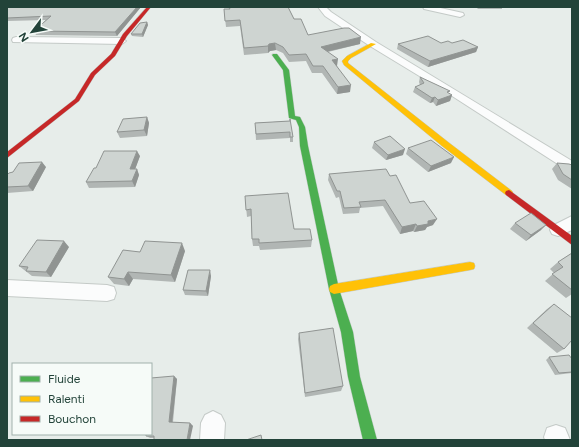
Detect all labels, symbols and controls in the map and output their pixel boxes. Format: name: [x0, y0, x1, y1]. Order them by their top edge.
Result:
north arrow: [12, 12, 52, 52]
text: N: [16, 30, 32, 44]
legend: [12, 363, 152, 435]
text: Fluide: [48, 372, 81, 386]
text: Ralenti: [48, 392, 85, 406]
text: Bouchon: [48, 412, 96, 426]

